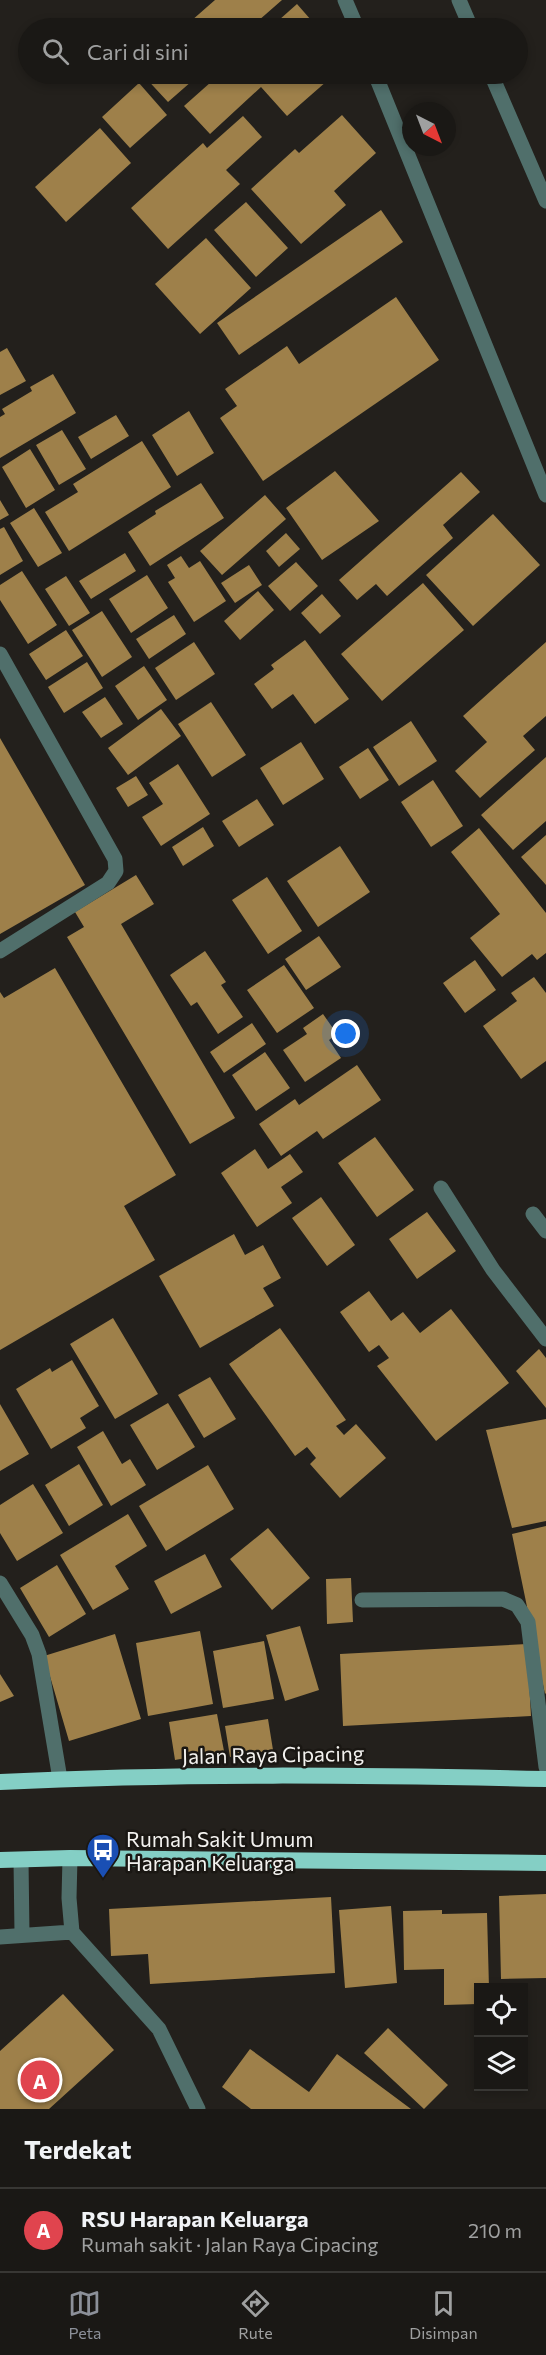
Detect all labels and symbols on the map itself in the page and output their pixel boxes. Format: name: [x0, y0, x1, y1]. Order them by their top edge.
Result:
north arrow: [402, 102, 456, 156]
your location: [331, 1019, 360, 1048]
street label: Jalan Raya Cipacing: [182, 1740, 364, 1768]
place label: Rumah Sakit Umum Harapan Keluarga: [126, 1826, 313, 1875]
bus stop icon: Rumah Sakit Umum Harapan Keluarga: [85, 1832, 121, 1879]
pin: A: [20, 2058, 60, 2102]

